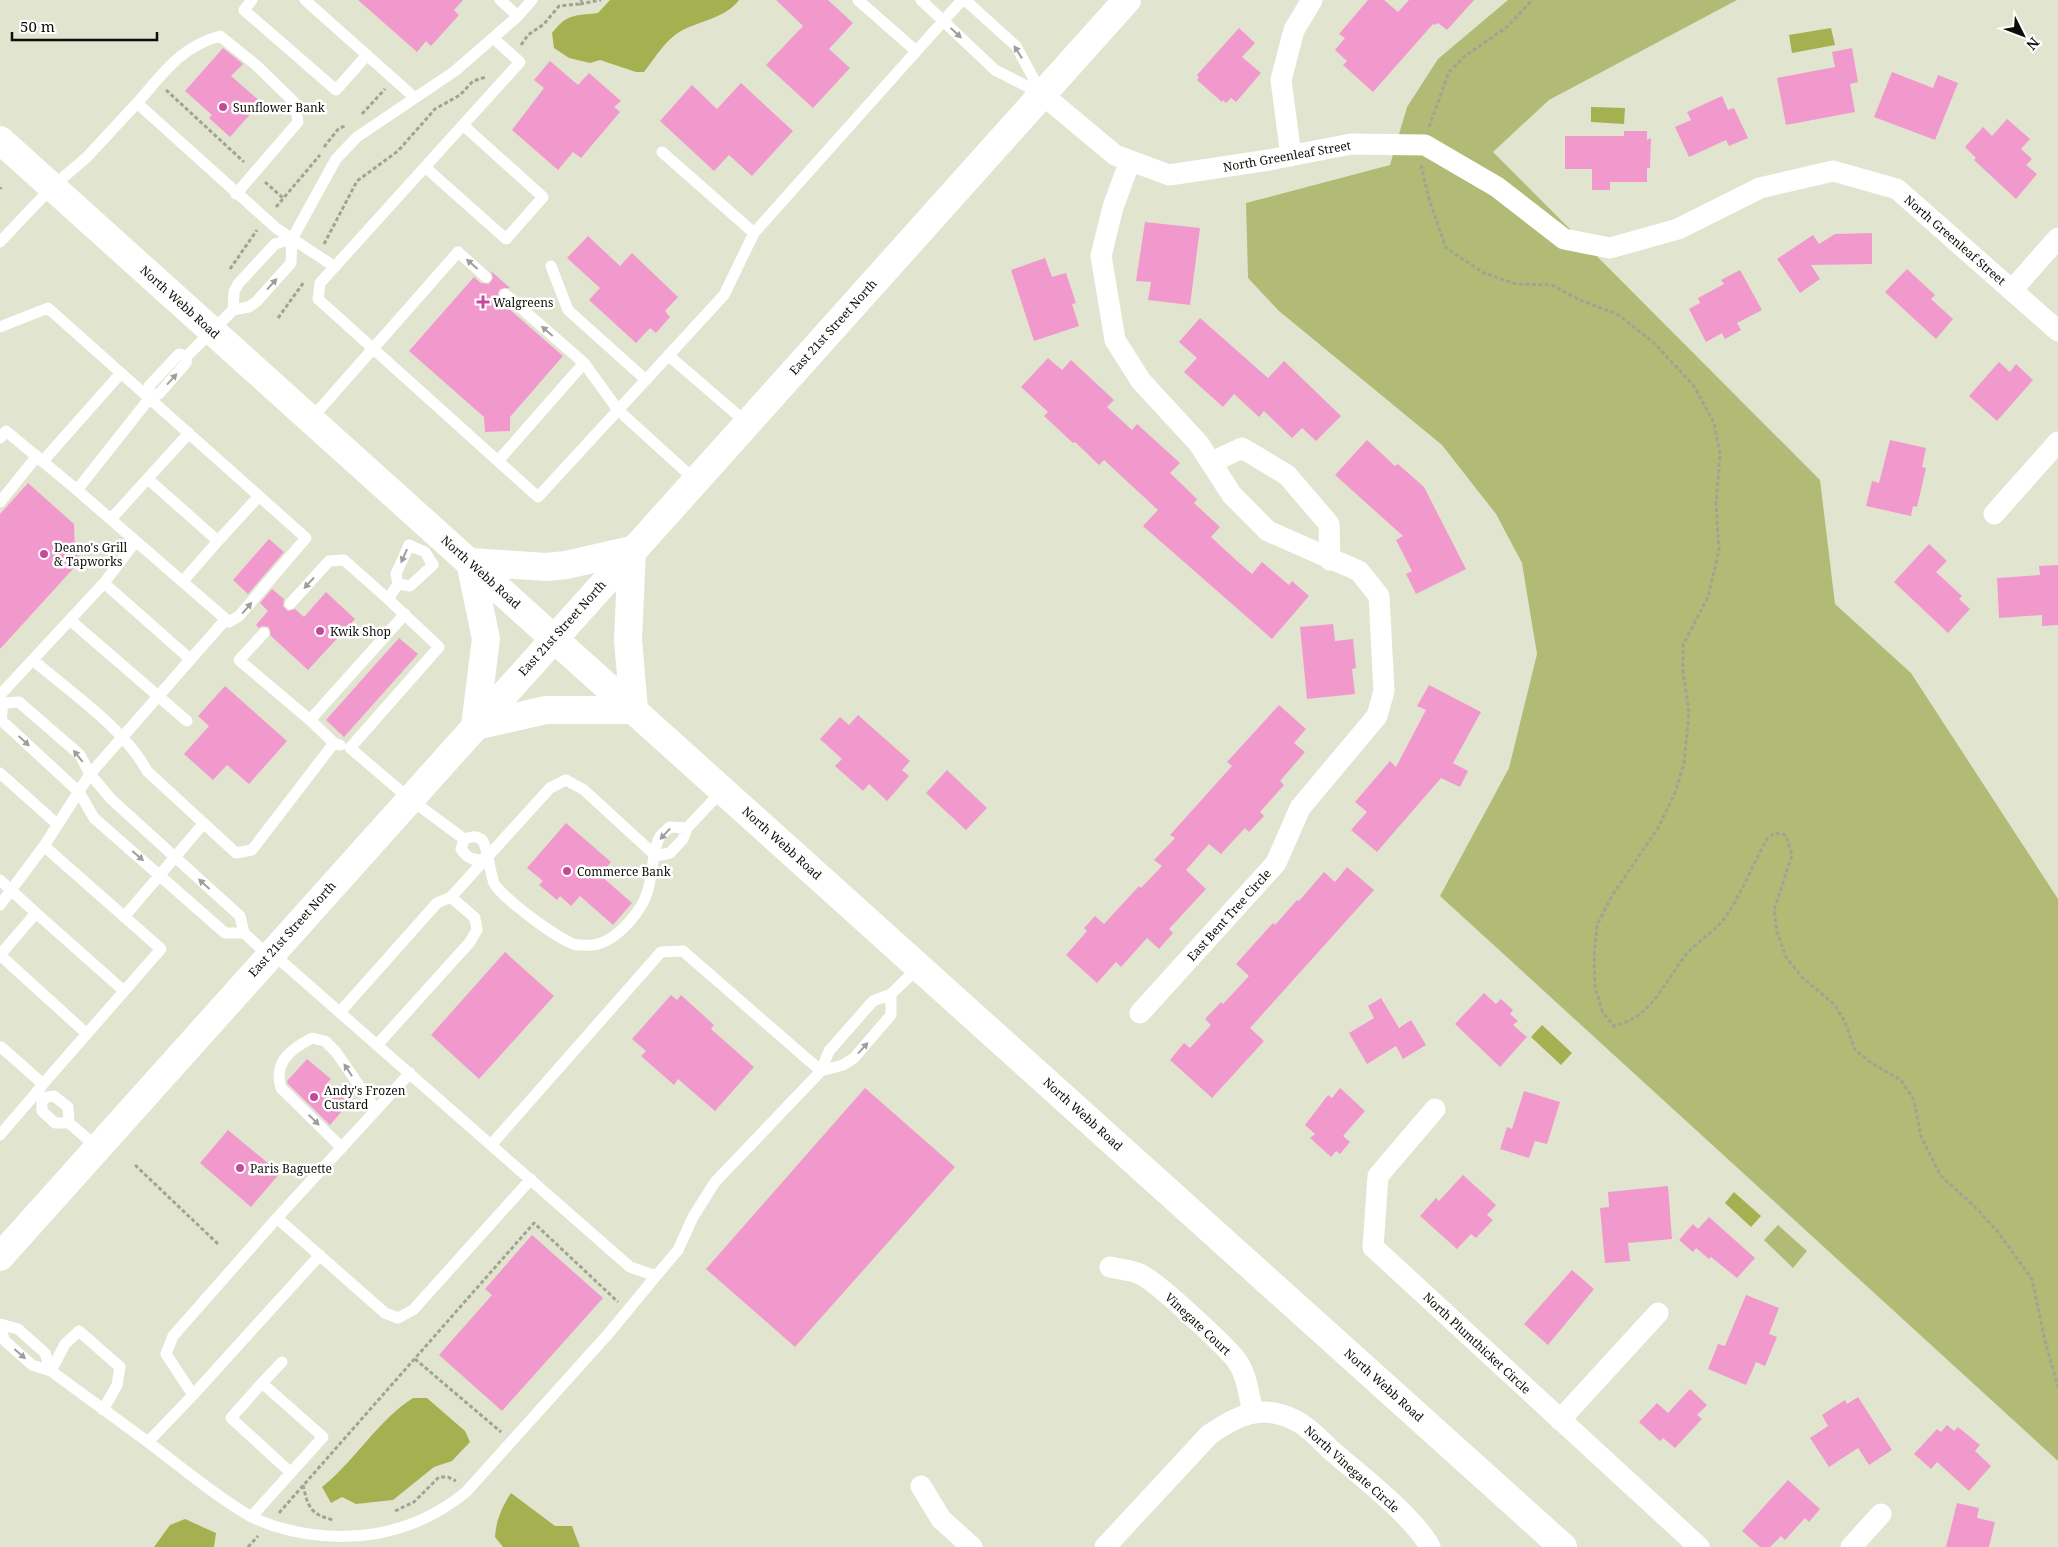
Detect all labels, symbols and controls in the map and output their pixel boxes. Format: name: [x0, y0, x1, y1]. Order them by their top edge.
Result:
scale bar: [12, 10, 158, 42]
north arrow: [1998, 10, 2048, 60]
text: 50 m: [20, 16, 55, 36]
one-way arrow: [950, 27, 962, 39]
text: N: [2022, 34, 2044, 54]
one-way arrow: [1014, 45, 1023, 58]
place label: Sunflower Bank: [233, 99, 326, 116]
marker: Sunflower Bank: [217, 101, 229, 113]
street label: North Greenleaf Street: [1222, 136, 1352, 176]
street label: North Greenleaf Street: [1901, 191, 2009, 289]
one-way arrow: [465, 259, 478, 270]
street label: North Webb Road: [137, 262, 224, 343]
street label: East 21st Street North: [785, 275, 881, 379]
one-way arrow: [266, 279, 278, 291]
place label: Walgreens: [493, 294, 553, 311]
marker: Walgreens: [477, 296, 489, 308]
one-way arrow: [542, 325, 554, 337]
one-way arrow: [166, 374, 178, 386]
street label: North Webb Road: [438, 532, 525, 613]
place label: Deano's Grill & Tapworks: [54, 539, 128, 570]
marker: Deano's Grill & Tapworks: [38, 548, 50, 560]
one-way arrow: [399, 549, 407, 563]
one-way arrow: [303, 576, 315, 588]
street label: East 21st Street North: [514, 576, 610, 680]
one-way arrow: [241, 601, 252, 614]
place label: Kwik Shop: [330, 623, 391, 640]
marker: Kwik Shop: [314, 625, 326, 637]
one-way arrow: [18, 735, 30, 747]
one-way arrow: [73, 750, 84, 763]
street label: North Webb Road: [739, 803, 826, 884]
one-way arrow: [659, 827, 670, 840]
one-way arrow: [131, 850, 143, 862]
place label: Commerce Bank: [577, 863, 672, 880]
marker: Commerce Bank: [561, 865, 573, 877]
street label: East Bent Tree Circle: [1183, 865, 1275, 965]
street label: East 21st Street North: [244, 877, 340, 981]
one-way arrow: [198, 878, 211, 889]
one-way arrow: [857, 1042, 868, 1055]
one-way arrow: [343, 1063, 353, 1077]
street label: North Webb Road: [1040, 1074, 1127, 1155]
place label: Andy's Frozen Custard: [324, 1082, 406, 1113]
marker: Andy's Frozen Custard: [308, 1091, 320, 1103]
one-way arrow: [307, 1114, 319, 1126]
place label: Paris Baguette: [250, 1160, 332, 1177]
marker: Paris Baguette: [234, 1162, 246, 1174]
street label: North Plumthicket Circle: [1419, 1288, 1535, 1398]
street label: Vinegate Court: [1161, 1289, 1235, 1359]
street label: North Webb Road: [1341, 1345, 1428, 1426]
one-way arrow: [13, 1349, 26, 1360]
street label: North Vinegate Circle: [1301, 1422, 1403, 1516]

